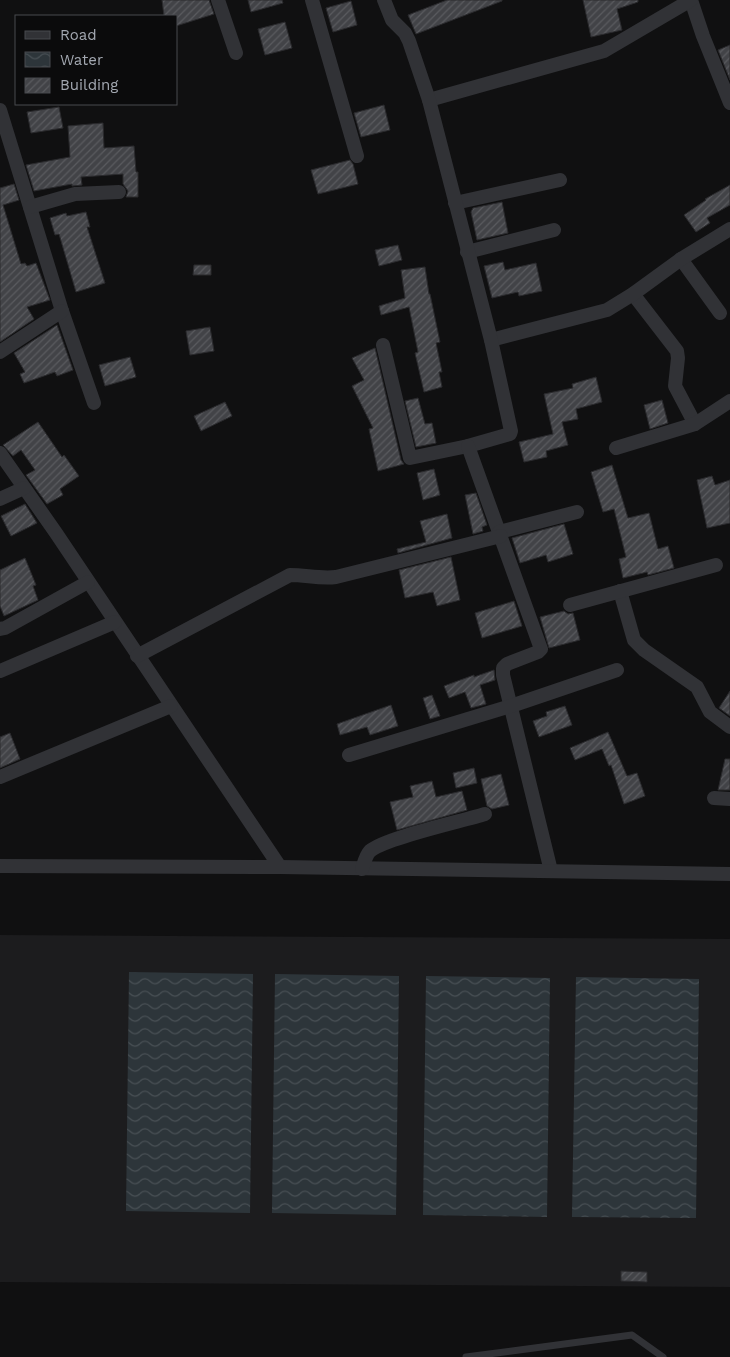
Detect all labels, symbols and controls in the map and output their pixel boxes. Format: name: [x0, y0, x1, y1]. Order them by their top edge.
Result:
legend: [15, 15, 178, 105]
text: Road: [60, 26, 97, 44]
text: Water: [60, 51, 103, 69]
text: Building: [60, 76, 118, 94]

